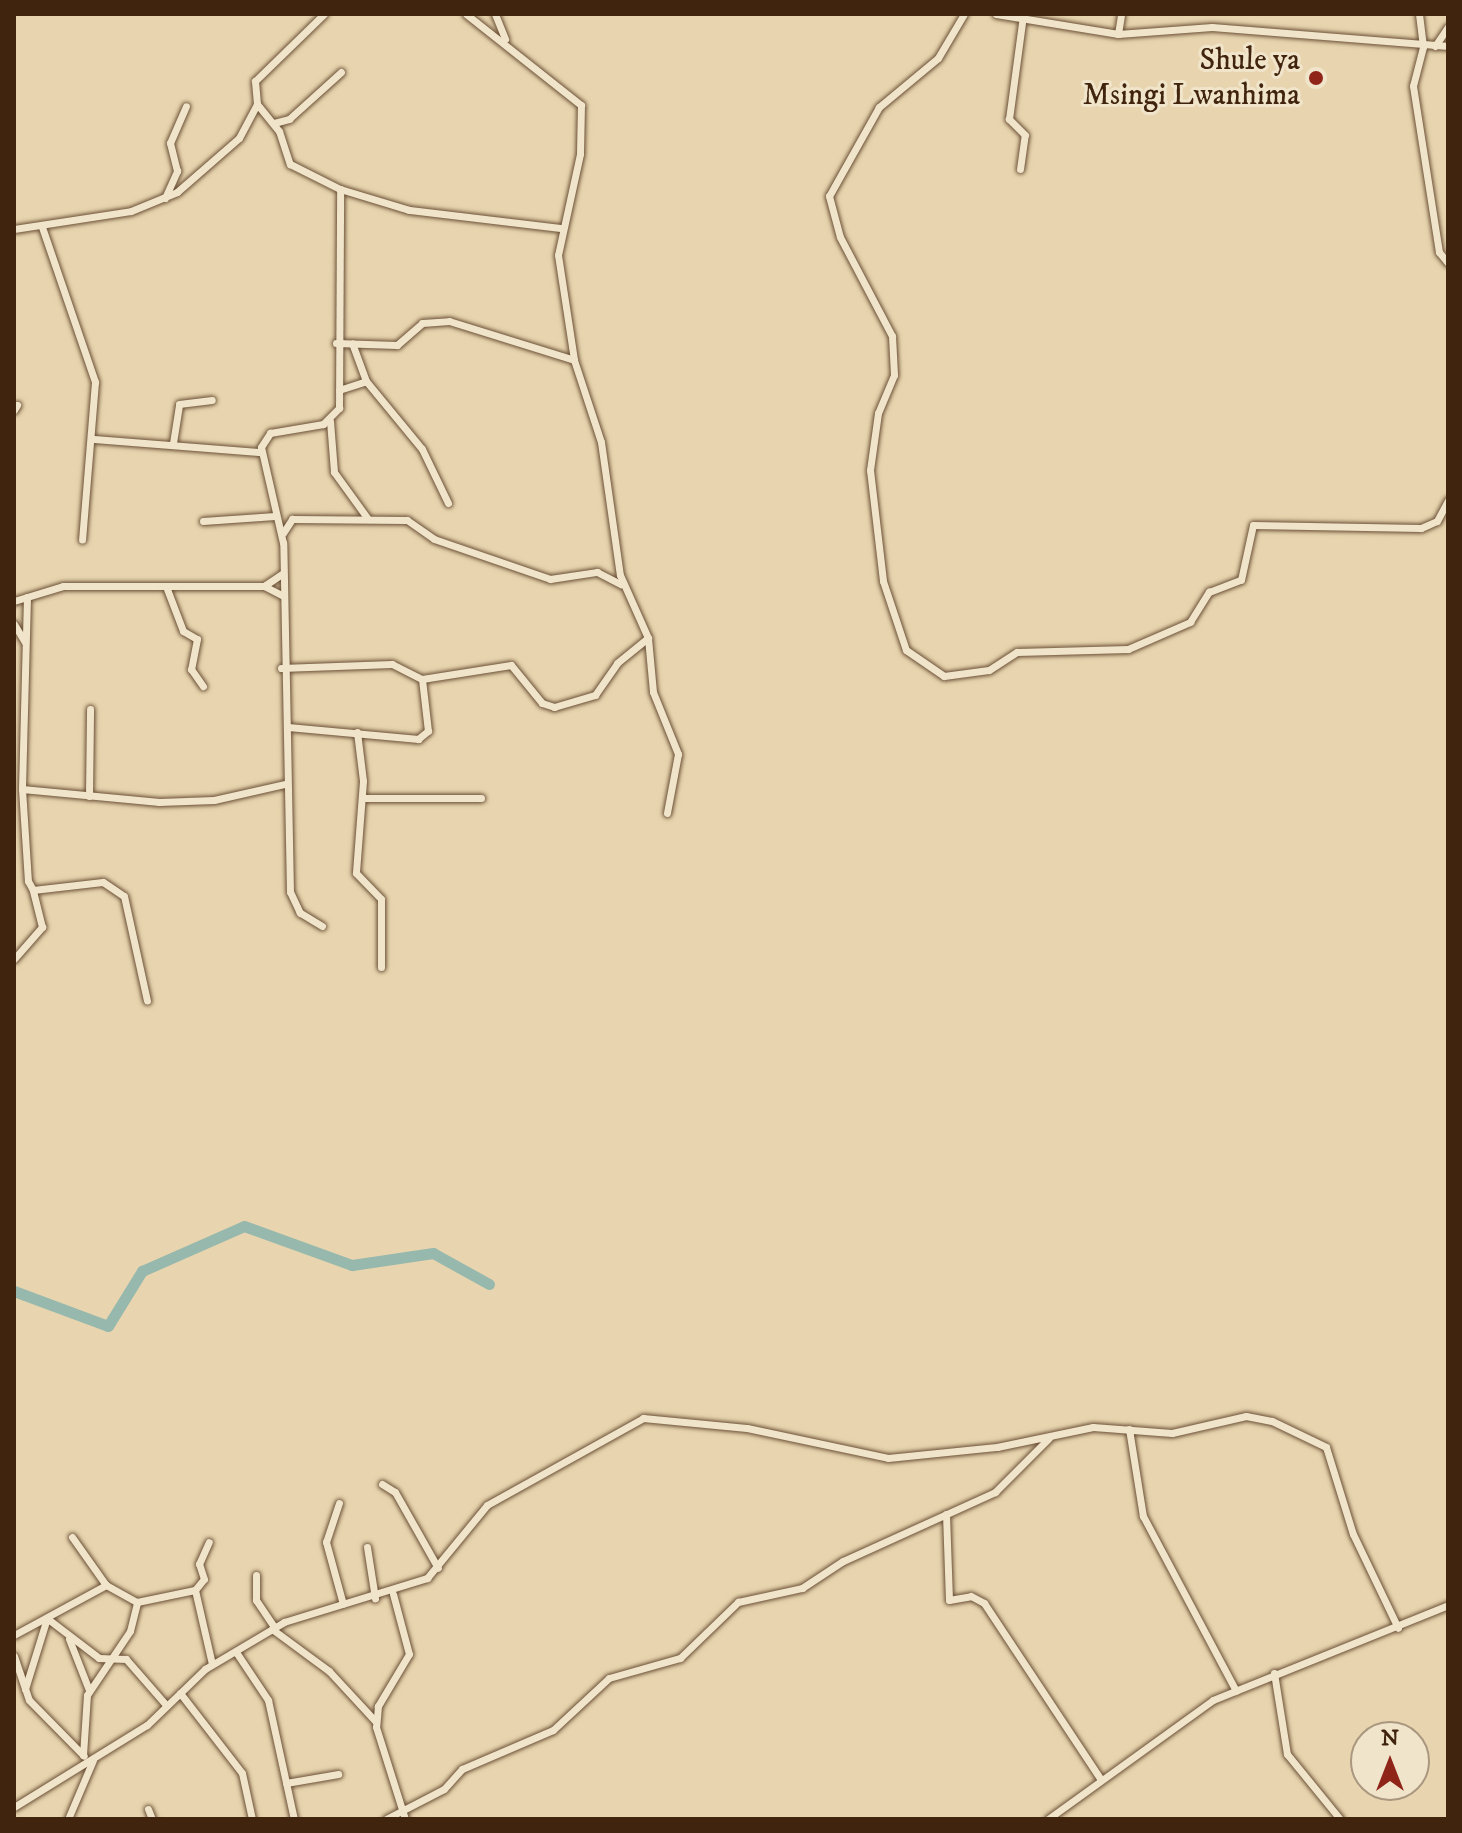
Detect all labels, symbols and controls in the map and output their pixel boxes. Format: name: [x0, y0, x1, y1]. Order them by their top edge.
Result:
place label: Shule ya Msingi Lwanhima: [1083, 43, 1300, 114]
marker: Shule ya Msingi Lwanhima: [1307, 69, 1325, 87]
north arrow: [1350, 1721, 1430, 1801]
text: N: [1381, 1725, 1399, 1752]

